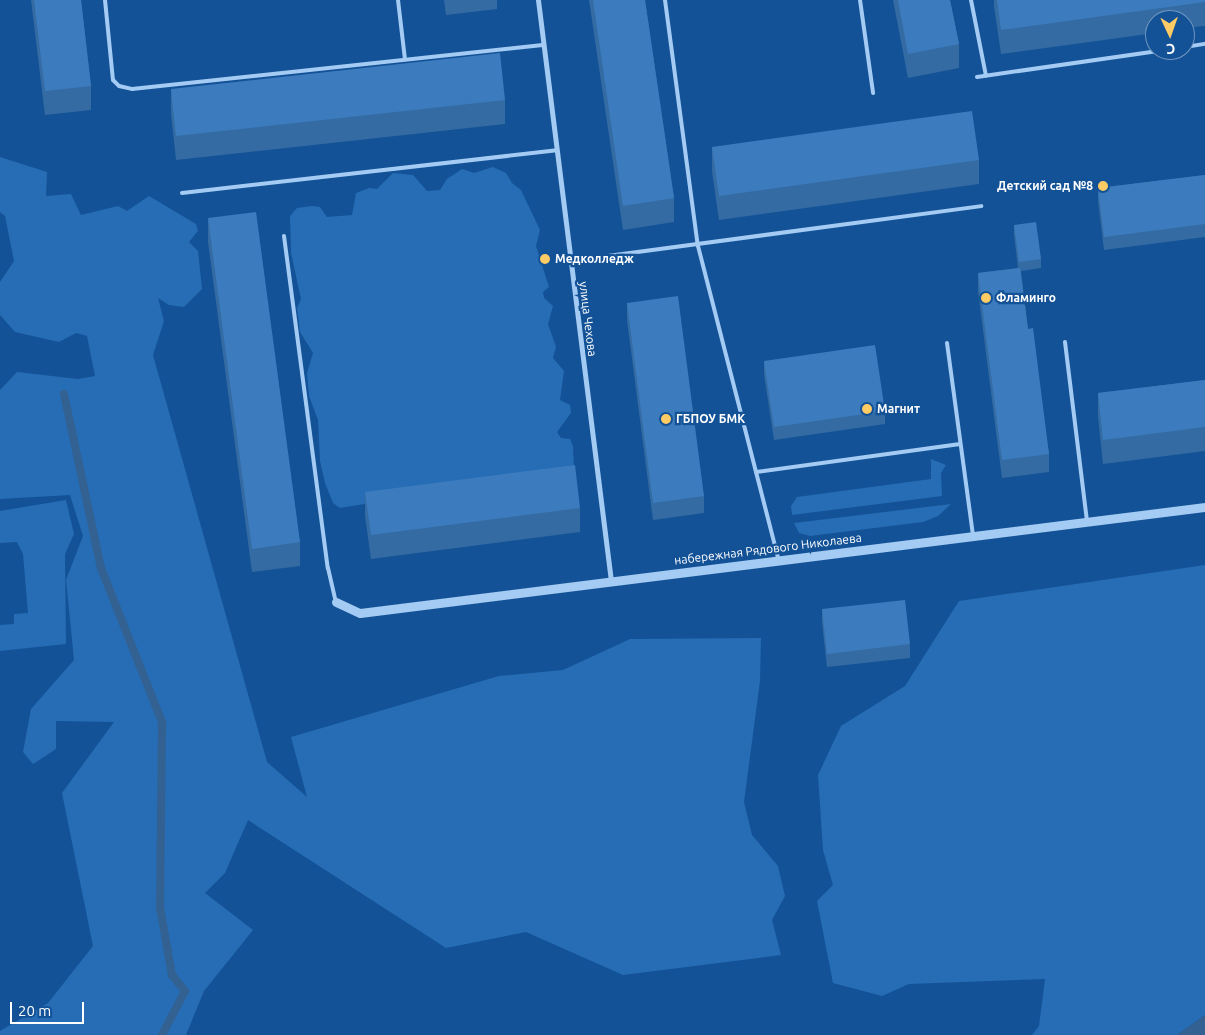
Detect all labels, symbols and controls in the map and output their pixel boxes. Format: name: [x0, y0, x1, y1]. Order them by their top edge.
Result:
north arrow: [1145, 10, 1195, 60]
text: С: [1166, 41, 1176, 57]
place label: Детский сад №8: [997, 179, 1093, 193]
marker: Детский сад №8: [1097, 180, 1109, 192]
place label: Медколледж: [555, 252, 634, 266]
marker: Медколледж: [539, 253, 551, 265]
street label: улица Чехова: [576, 281, 600, 357]
place label: Фламинго: [996, 291, 1056, 305]
marker: Фламинго: [980, 292, 992, 304]
place label: Магнит: [877, 402, 920, 416]
marker: Магнит: [861, 403, 873, 415]
place label: ГБПОУ БМК: [676, 412, 745, 426]
marker: ГБПОУ БМК: [660, 413, 672, 425]
street label: набережная Рядового Николаева: [673, 530, 863, 568]
scale bar: [12, 992, 86, 1024]
text: 20 m: [18, 1002, 51, 1019]

